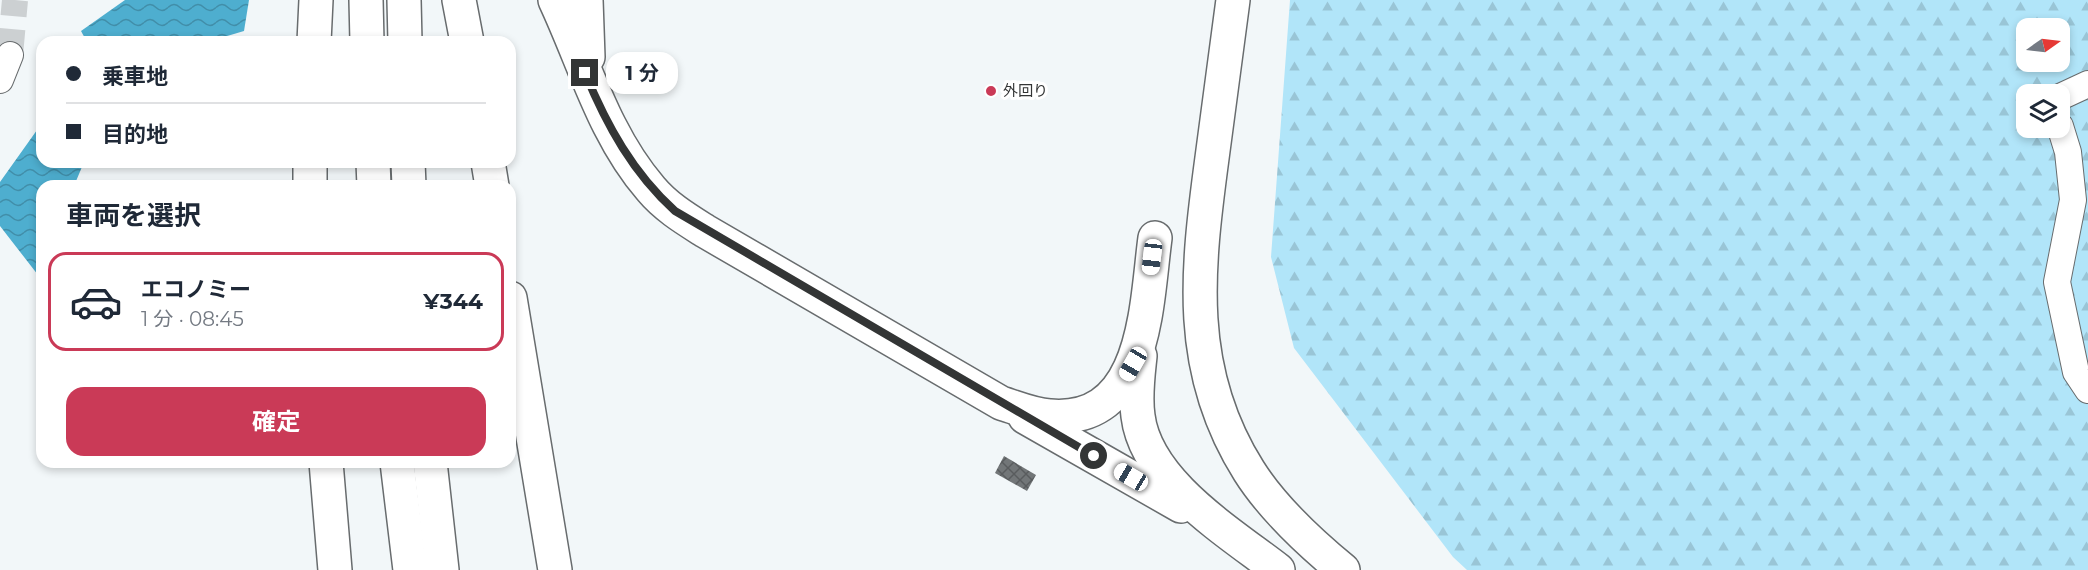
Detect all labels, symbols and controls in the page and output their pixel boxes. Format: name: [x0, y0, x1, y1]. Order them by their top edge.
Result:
north arrow: [2016, 18, 2070, 72]
map controls: [2016, 18, 2070, 138]
callout: 1 分: [606, 52, 678, 94]
route end: [571, 59, 598, 86]
text: 1 分: [625, 61, 659, 85]
text: 乗車地: [102, 63, 168, 90]
place label: 外回り: [1003, 81, 1048, 100]
marker: 外回り: [984, 84, 998, 98]
button: layers: [2016, 84, 2070, 138]
text: 目的地: [102, 121, 168, 148]
text: 車両を選択: [66, 199, 201, 232]
car: [1141, 238, 1163, 276]
icon: car: [69, 275, 123, 329]
text: エコノミー: [141, 276, 251, 303]
text: ¥344: [423, 288, 483, 315]
text: 1 分 · 08:45: [141, 307, 244, 331]
car: [1116, 344, 1150, 384]
button: 確定: [66, 387, 486, 456]
route start: [1080, 442, 1107, 469]
car: [1111, 460, 1151, 494]

